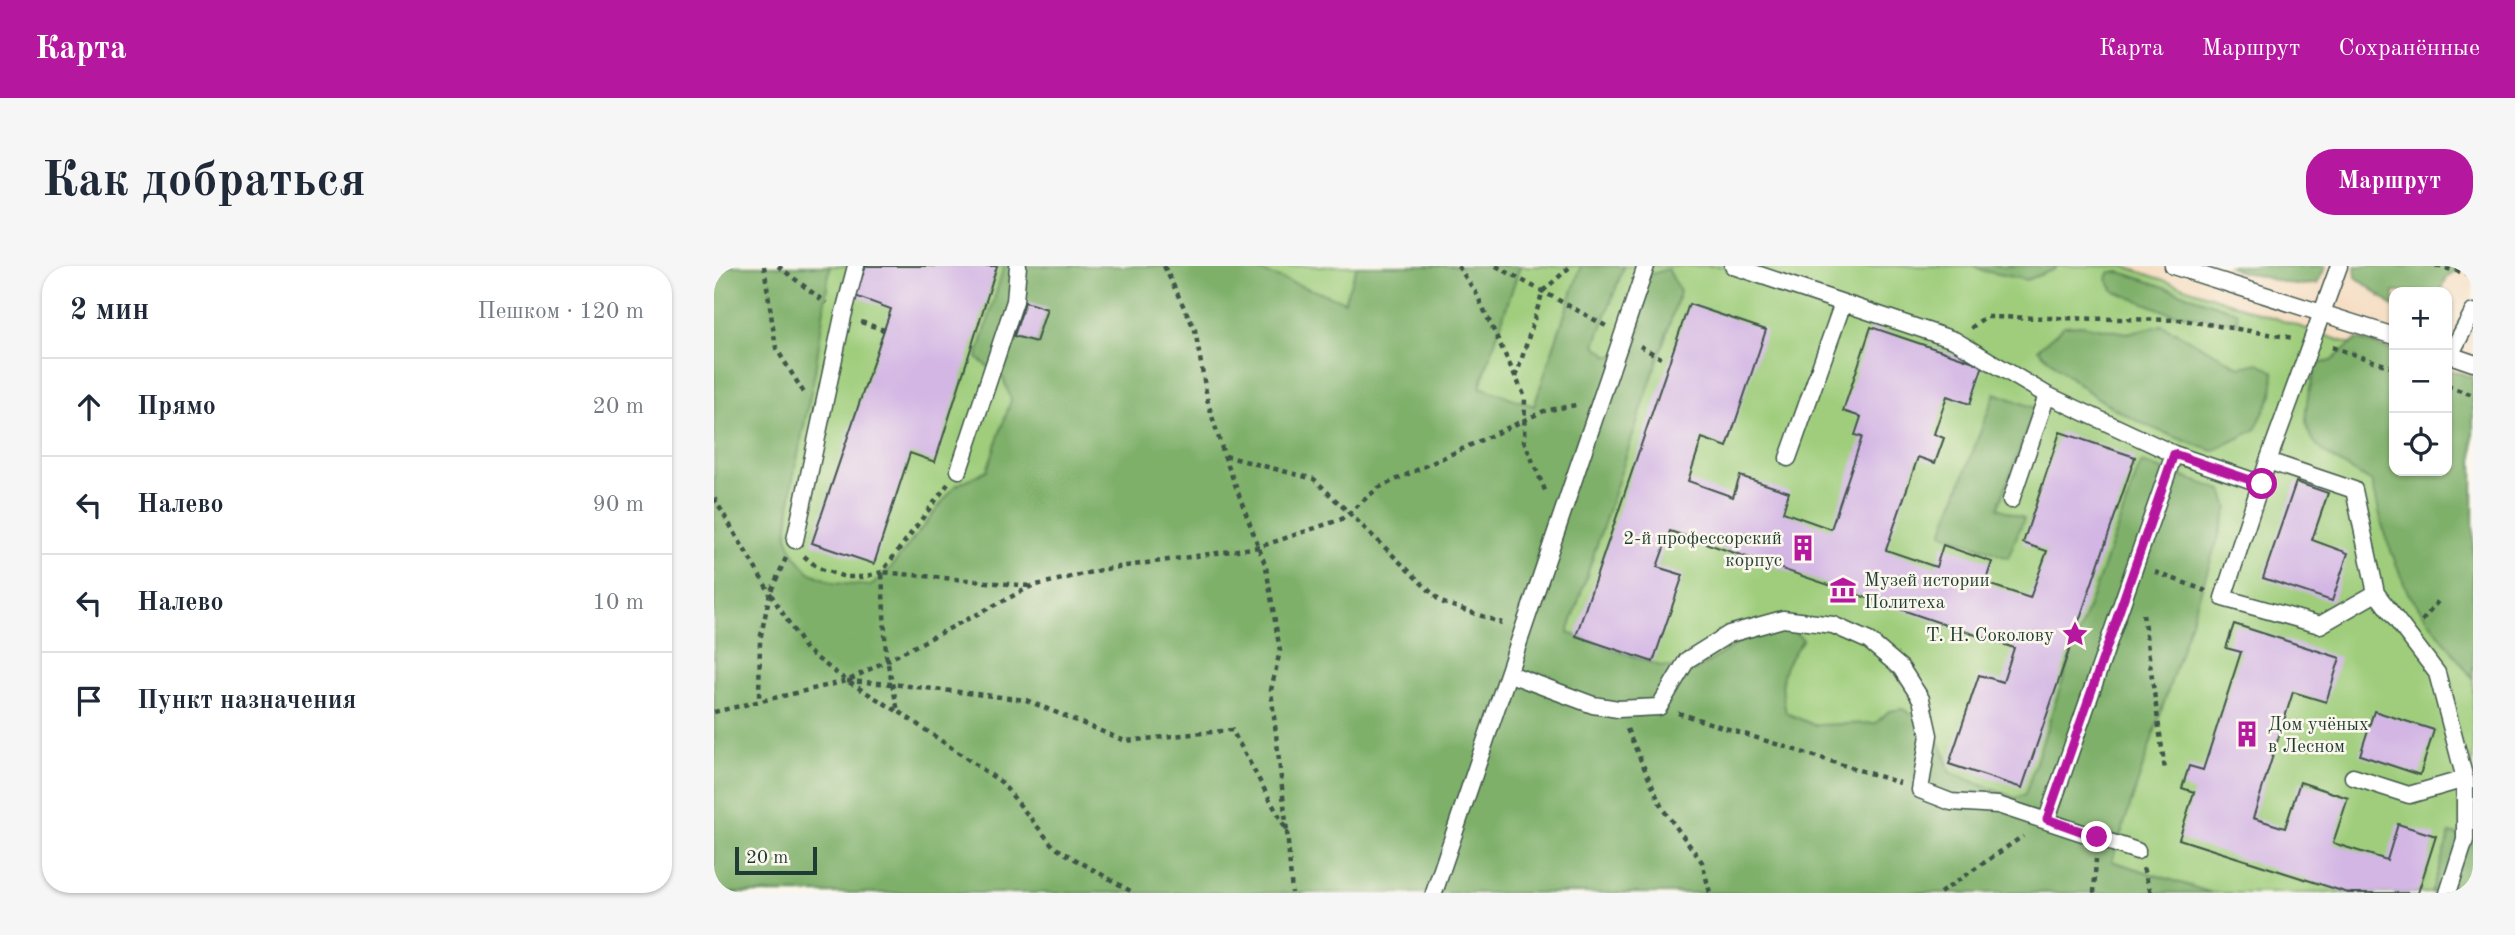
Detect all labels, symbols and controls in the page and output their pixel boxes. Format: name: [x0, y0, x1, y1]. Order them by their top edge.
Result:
text: Карта: [35, 33, 127, 66]
text: Карта: [2099, 37, 2164, 61]
text: Маршрут: [2202, 37, 2300, 61]
text: Сохранённые: [2338, 37, 2480, 61]
button: Маршрут: [2306, 149, 2473, 215]
text: Как добраться: [42, 158, 366, 207]
map controls: [2389, 287, 2452, 476]
button: +: [2389, 287, 2452, 350]
text: 2 мин: [70, 296, 149, 326]
text: Пешком · 120 m: [478, 300, 644, 323]
button: −: [2389, 350, 2452, 413]
icon: ahead: [70, 388, 108, 426]
text: Прямо: [137, 394, 216, 420]
text: 20 m: [593, 395, 644, 418]
button: locate: [2389, 413, 2452, 476]
route start: [2246, 468, 2277, 499]
icon: left: [70, 486, 108, 524]
text: Налево: [137, 492, 224, 518]
text: 90 m: [593, 493, 644, 516]
place label: 2-й профессорский корпус: [1623, 530, 1782, 571]
building icon: 2-й профессорский корпус: [1788, 533, 1818, 563]
place label: Музей истории Политеха: [1864, 572, 1990, 613]
museum icon: Музей истории Политеха: [1828, 575, 1858, 605]
icon: left: [70, 584, 108, 622]
text: Налево: [137, 590, 224, 616]
text: 10 m: [593, 591, 644, 614]
place icon: Т. Н. Соколову: [2060, 619, 2090, 649]
place label: Т. Н. Соколову: [1926, 627, 2054, 646]
icon: arrive: [70, 682, 108, 720]
text: Пункт назначения: [137, 688, 356, 714]
place label: Дом учёных в Лесном: [2268, 716, 2369, 757]
building icon: Дом учёных в Лесном: [2232, 719, 2262, 749]
route end: [2081, 821, 2112, 852]
scale bar: [735, 844, 817, 876]
text: 20 m: [746, 849, 788, 868]

